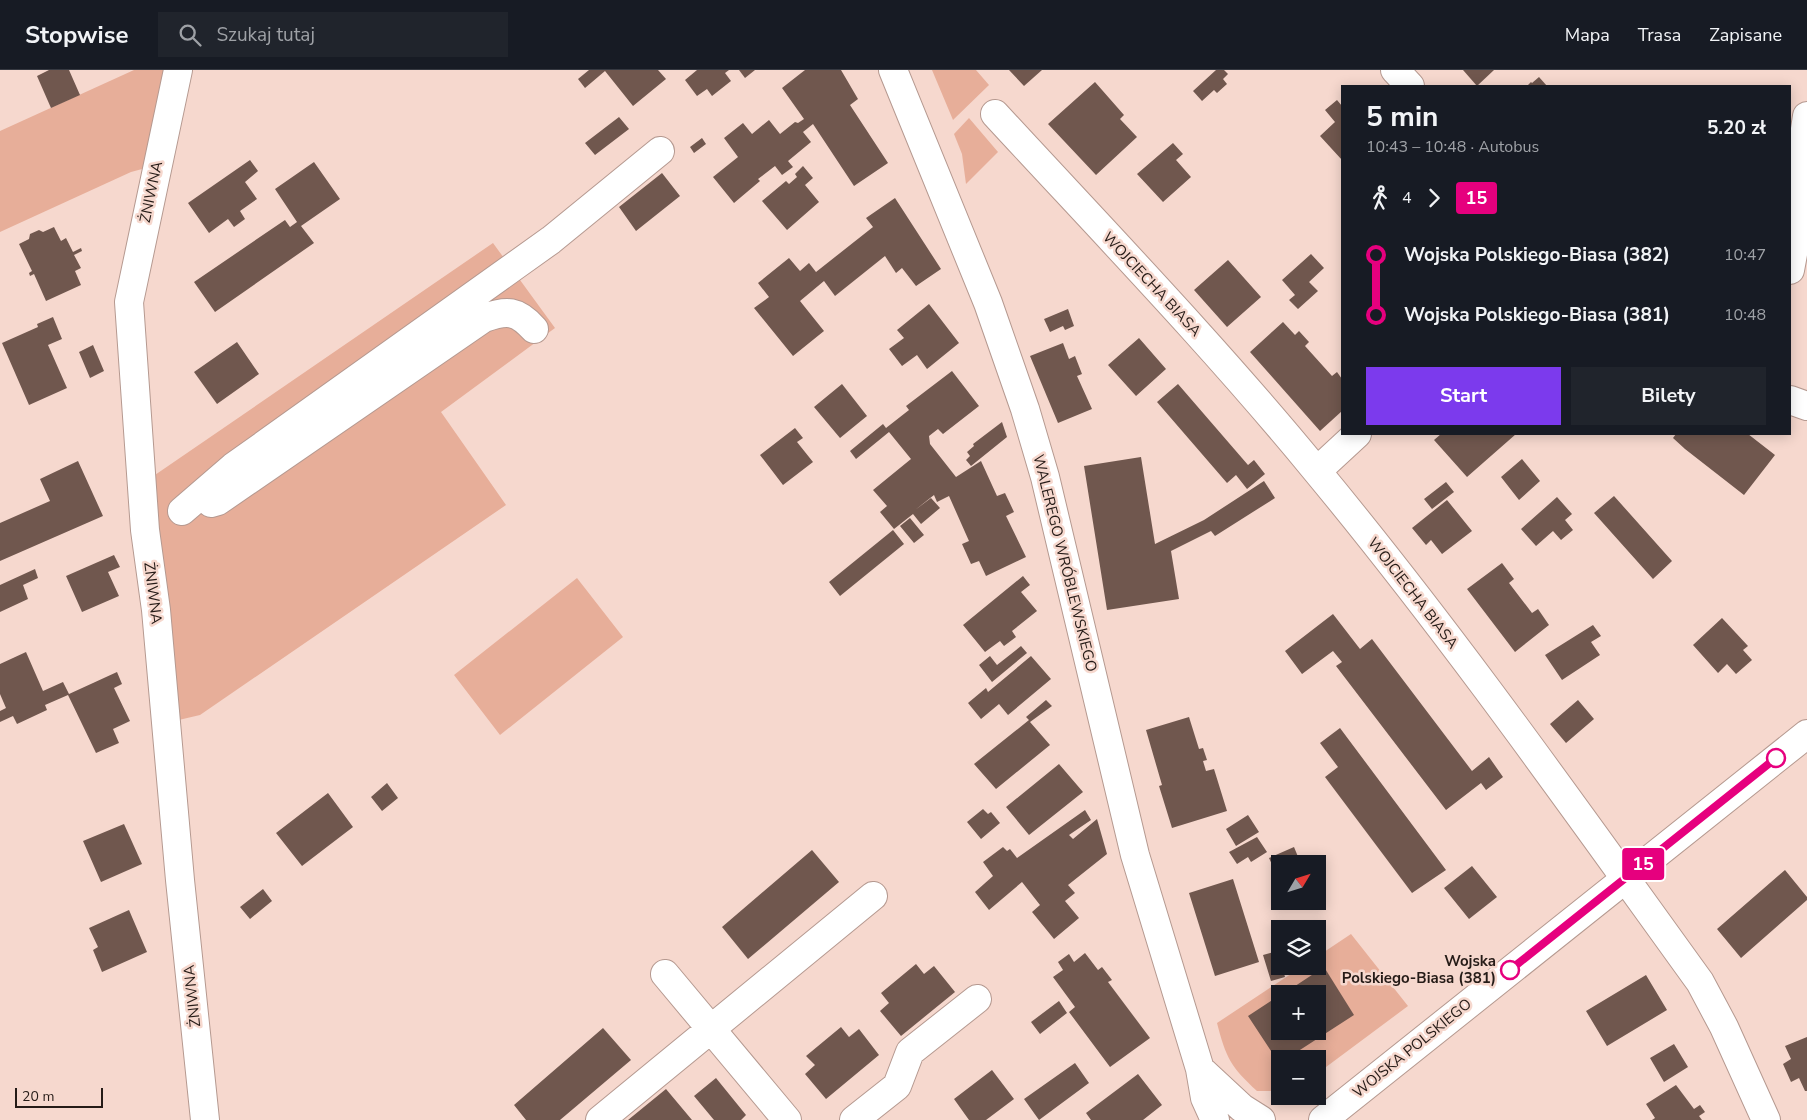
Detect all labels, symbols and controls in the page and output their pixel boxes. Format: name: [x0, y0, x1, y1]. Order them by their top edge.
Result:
search box: [158, 12, 508, 57]
text: Stopwise: [25, 19, 128, 51]
icon: search: [176, 21, 204, 49]
text: Szukaj tutaj: [216, 22, 315, 48]
text: Mapa: [1565, 23, 1610, 47]
text: Trasa: [1638, 23, 1681, 47]
text: Zapisane: [1709, 23, 1782, 47]
text: 5 min: [1366, 98, 1438, 136]
text: 5.20 zł: [1707, 115, 1766, 141]
text: 10:43 – 10:48 · Autobus: [1366, 136, 1539, 158]
street label: ŻNIWNA: [135, 159, 167, 225]
icon: walk: [1366, 184, 1394, 212]
icon: forward: [1420, 184, 1448, 212]
text: 15: [1466, 186, 1487, 210]
text: 4: [1402, 187, 1412, 209]
street label: WOJCIECHA BIASA: [1098, 227, 1206, 341]
text: Wojska Polskiego-Biasa (382): [1404, 242, 1670, 268]
text: 10:47: [1724, 244, 1766, 266]
text: Wojska Polskiego-Biasa (381): [1404, 302, 1670, 328]
text: 10:48: [1724, 304, 1766, 326]
button: Start: [1366, 367, 1561, 425]
button: Bilety: [1571, 367, 1766, 425]
street label: WALEREGO WRÓBLEWSKIEGO: [1028, 452, 1103, 674]
street label: WOJCIECHA BIASA: [1363, 533, 1463, 653]
street label: ŻNIWNA: [139, 561, 167, 625]
unlabelled marker: [1766, 748, 1786, 768]
line badge: 15: [1620, 848, 1666, 880]
text: 15: [1632, 852, 1654, 876]
north arrow: [1271, 855, 1326, 910]
map controls: [1271, 855, 1326, 1105]
button: layers: [1271, 920, 1326, 975]
place label: Wojska Polskiego-Biasa (381): [1342, 951, 1496, 988]
marker: Wojska Polskiego-Biasa (381): [1500, 960, 1520, 980]
street label: ŻNIWNA: [179, 964, 205, 1028]
button: +: [1271, 985, 1326, 1040]
street label: WOJSKA POLSKIEGO: [1348, 994, 1476, 1102]
button: −: [1271, 1050, 1326, 1105]
scale bar: [15, 1085, 102, 1108]
text: 20 m: [22, 1087, 54, 1106]

